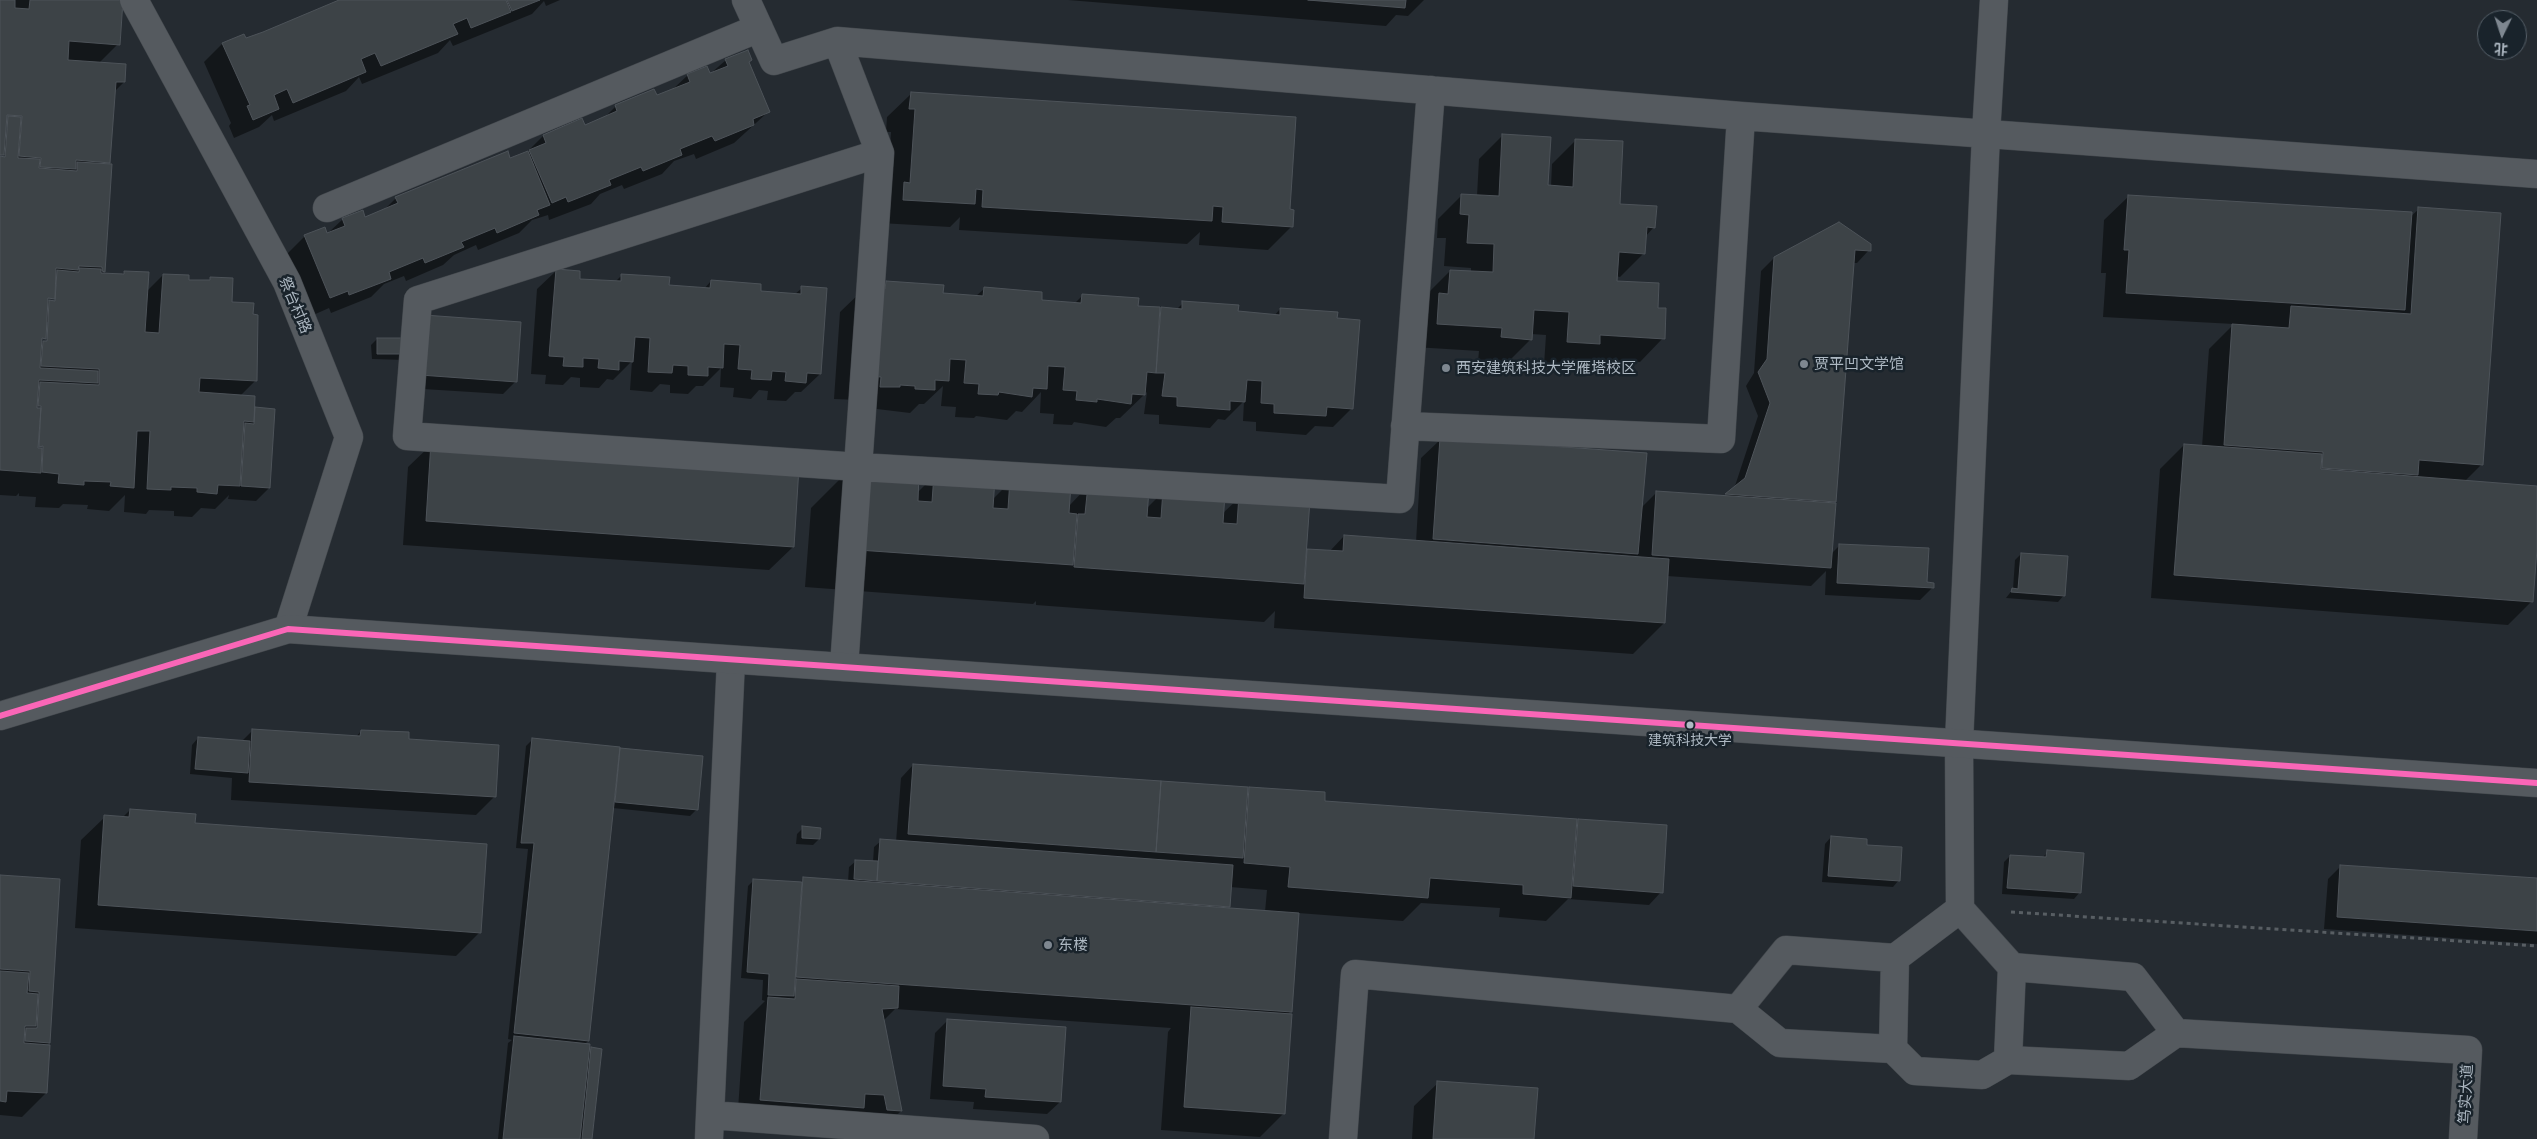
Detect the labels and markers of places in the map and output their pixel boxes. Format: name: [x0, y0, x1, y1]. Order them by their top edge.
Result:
place label: 贾平凹文学馆: [1814, 355, 1904, 373]
marker: 贾平凹文学馆: [1798, 358, 1810, 370]
place label: 西安建筑科技大学雁塔校区: [1456, 359, 1636, 377]
marker: 西安建筑科技大学雁塔校区: [1440, 362, 1452, 374]
marker: 建筑科技大学: [1685, 720, 1695, 730]
place label: 建筑科技大学: [1648, 733, 1732, 749]
place label: 东楼: [1058, 936, 1088, 954]
marker: 东楼: [1042, 939, 1054, 951]

